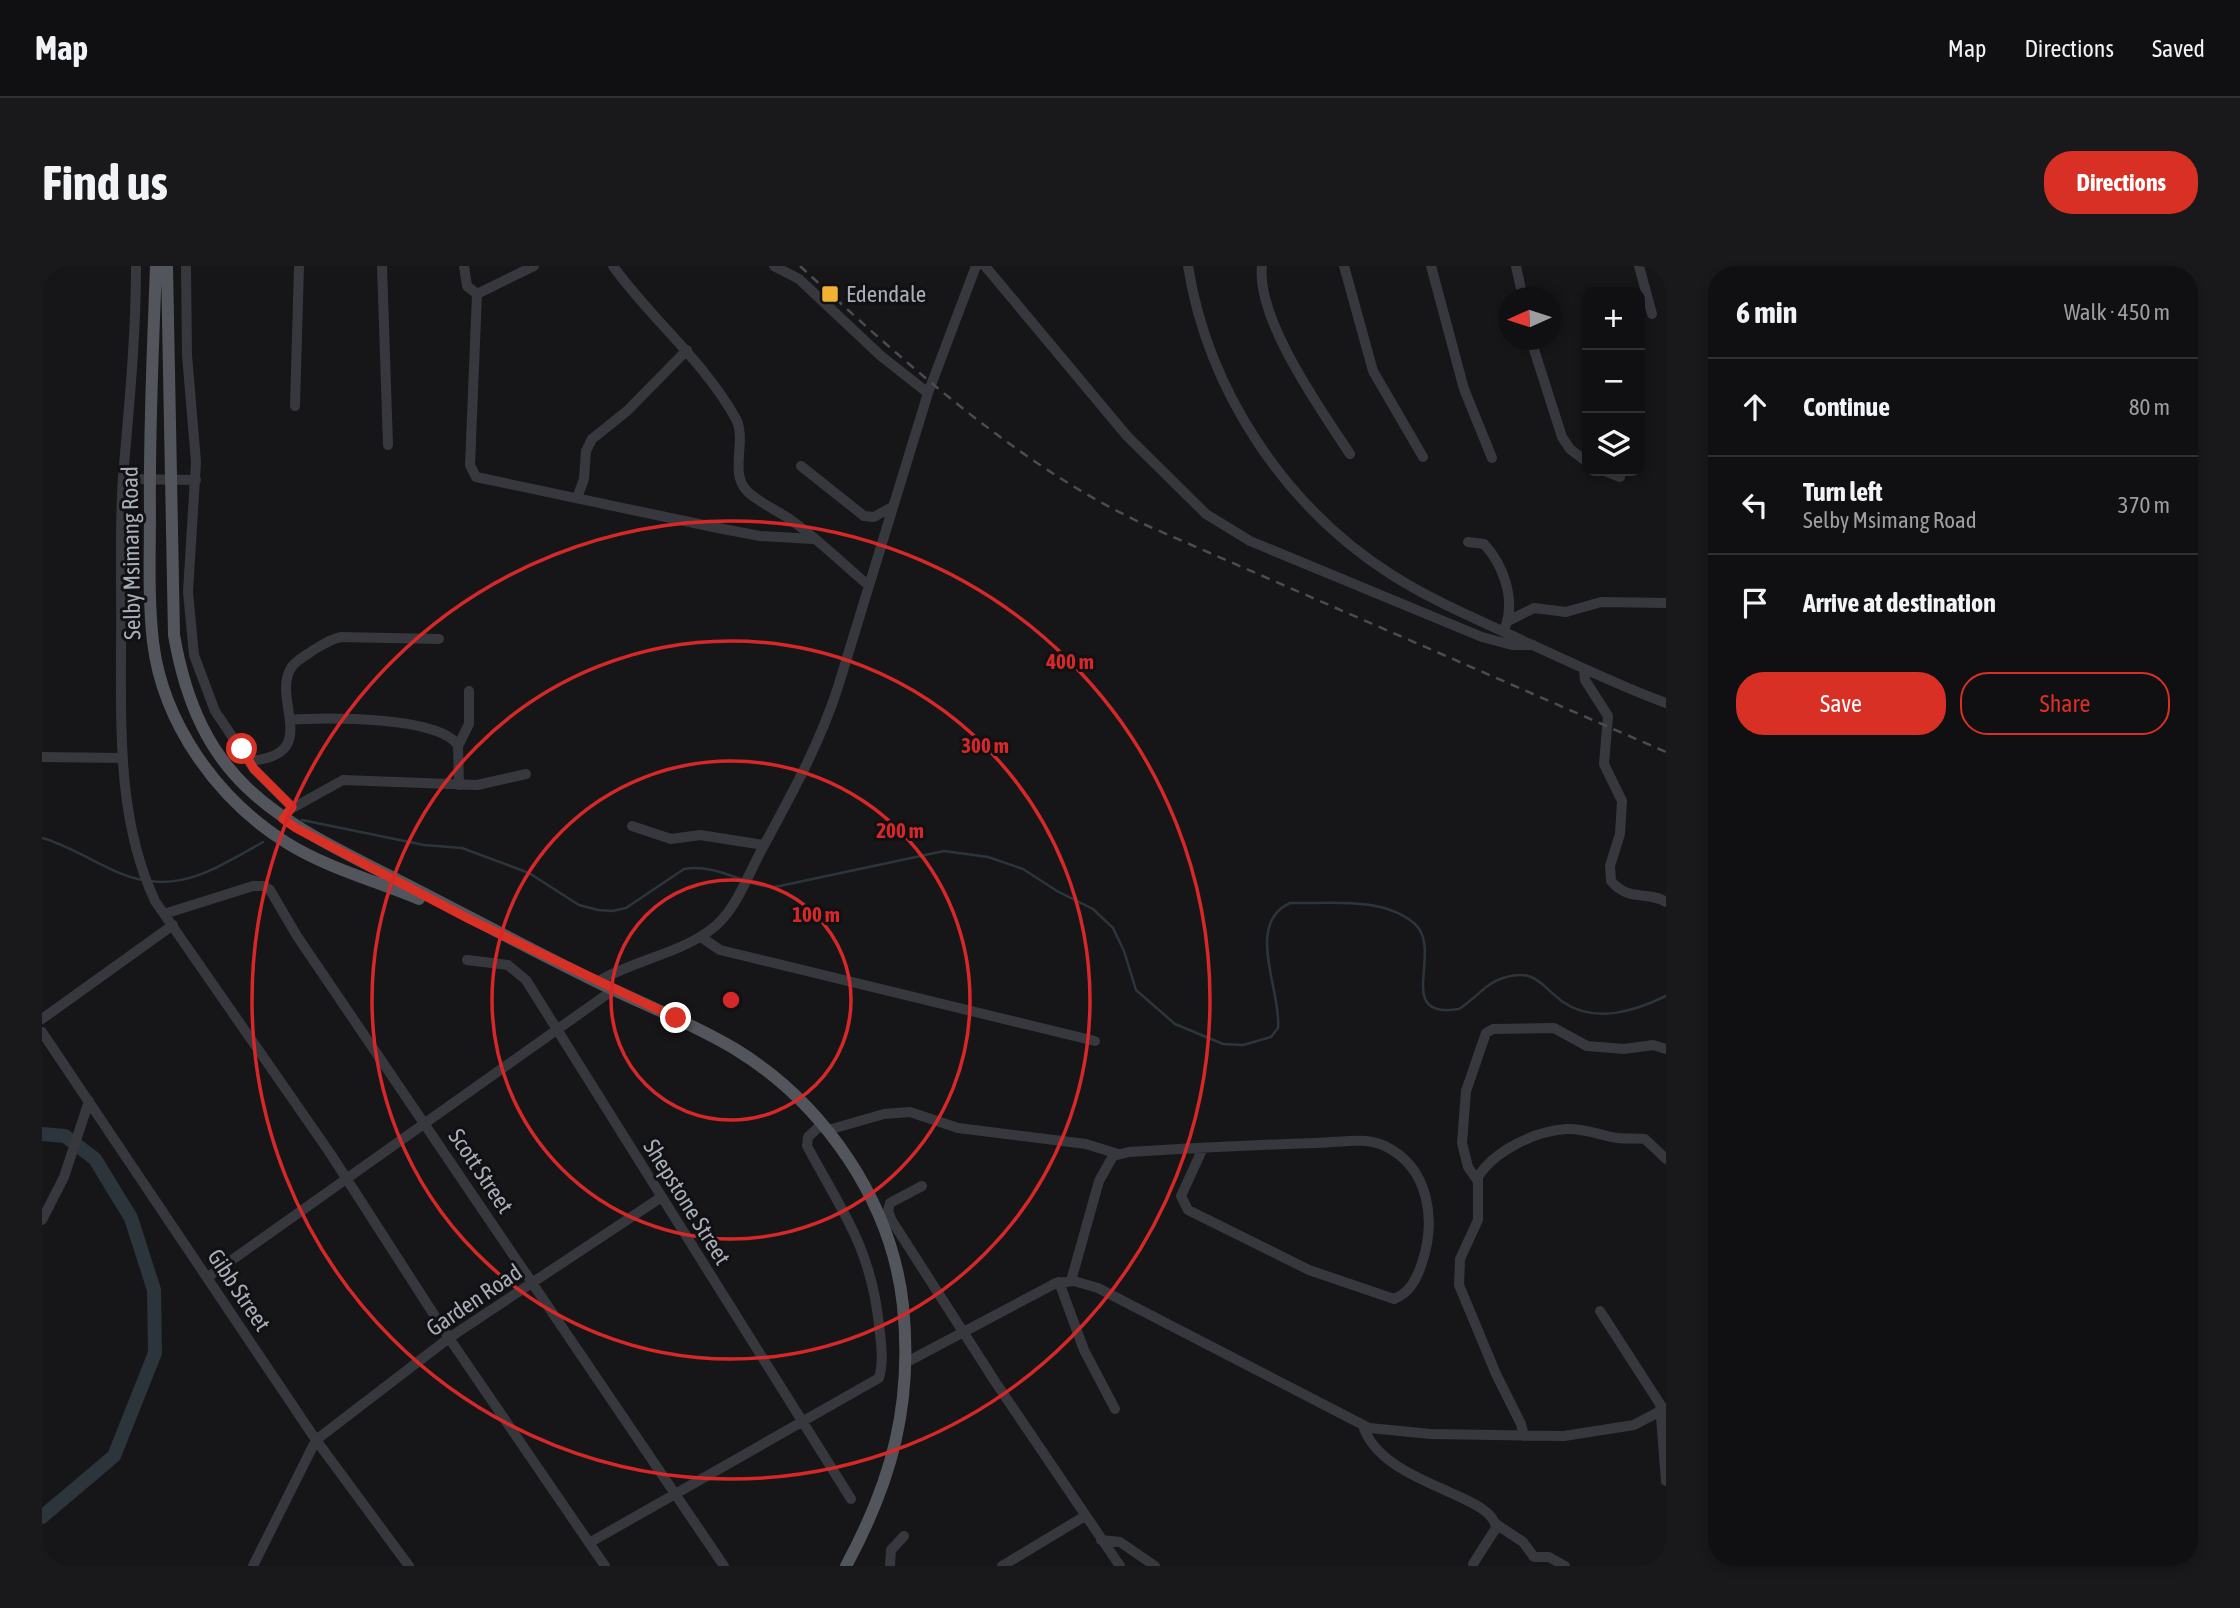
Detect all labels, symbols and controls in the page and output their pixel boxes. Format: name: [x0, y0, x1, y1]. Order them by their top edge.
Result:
text: Map: [35, 29, 88, 67]
text: Map: [1948, 35, 1986, 62]
text: Directions: [2024, 35, 2114, 62]
text: Saved: [2152, 35, 2205, 62]
button: Directions: [2044, 151, 2198, 214]
text: Find us: [42, 154, 168, 210]
place label: Edendale: [846, 281, 926, 307]
marker: Edendale: [820, 284, 840, 304]
north arrow: [1498, 287, 1561, 350]
map controls: [1582, 287, 1645, 476]
button: +: [1582, 287, 1645, 350]
text: 6 min: [1736, 295, 1797, 329]
text: Walk · 450 m: [2064, 299, 2170, 325]
button: −: [1582, 350, 1645, 413]
icon: ahead: [1736, 388, 1774, 426]
text: Continue: [1803, 392, 1890, 422]
text: 80 m: [2129, 394, 2170, 420]
button: layers: [1582, 413, 1645, 476]
street label: Selby Msimang Road: [116, 466, 146, 640]
text: Turn left: [1803, 477, 1883, 507]
icon: left: [1736, 486, 1774, 524]
text: 370 m: [2118, 492, 2170, 518]
text: Selby Msimang Road: [1803, 507, 1977, 533]
icon: arrive: [1736, 584, 1774, 622]
text: Arrive at destination: [1803, 588, 1996, 618]
text: 400 m: [1045, 649, 1094, 673]
button: Save: [1736, 672, 1946, 735]
button: Share: [1960, 672, 2170, 735]
route start: [226, 733, 257, 764]
text: 300 m: [961, 733, 1009, 757]
text: 200 m: [876, 818, 924, 842]
text: 100 m: [792, 902, 840, 926]
centre of rings: [719, 988, 743, 1012]
route end: [660, 1002, 691, 1033]
street label: Scott Street: [443, 1124, 519, 1218]
street label: Shepstone Street: [638, 1135, 736, 1269]
street label: Gibb Street: [202, 1244, 276, 1336]
street label: Garden Road: [421, 1259, 527, 1341]

